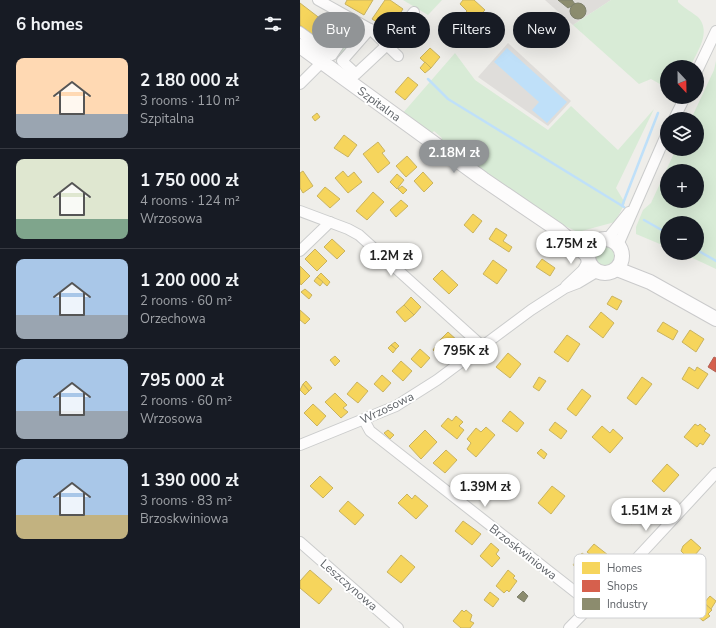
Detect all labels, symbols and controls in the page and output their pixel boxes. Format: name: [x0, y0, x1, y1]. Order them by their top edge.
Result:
chip: Buy: [312, 12, 365, 48]
chip: Rent: [373, 12, 430, 48]
chip: Filters: [438, 12, 505, 48]
chip: New: [513, 12, 570, 48]
text: 6 homes: [16, 13, 83, 36]
icon: filters: [262, 13, 284, 35]
north arrow: [660, 60, 704, 104]
map controls: [660, 60, 704, 260]
text: 2 180 000 zł: [140, 69, 239, 92]
icon: home: [48, 74, 96, 122]
street label: Szpitalna: [354, 83, 404, 125]
text: 3 rooms · 110 m²: [140, 92, 240, 110]
text: Szpitalna: [140, 110, 194, 128]
button: layers: [660, 112, 704, 156]
pin: 2.18M zł: [413, 140, 495, 174]
text: 2.18M zł: [428, 144, 480, 162]
button: +: [660, 164, 704, 208]
text: 1 750 000 zł: [140, 169, 239, 192]
icon: home: [48, 175, 96, 223]
text: 4 rooms · 124 m²: [140, 192, 240, 210]
text: Wrzosowa: [140, 210, 202, 228]
button: −: [660, 216, 704, 260]
pin: 1.75M zł: [530, 231, 612, 265]
text: 1.75M zł: [545, 235, 597, 253]
pin: 1.2M zł: [354, 243, 428, 277]
text: 1.2M zł: [369, 247, 413, 265]
text: 1 200 000 zł: [140, 269, 239, 292]
icon: home: [48, 275, 96, 323]
text: 2 rooms · 60 m²: [140, 292, 232, 310]
text: Orzechowa: [140, 310, 206, 328]
pin: 795K zł: [429, 338, 503, 372]
text: 795K zł: [443, 342, 489, 360]
text: 795 000 zł: [140, 369, 224, 392]
icon: home: [48, 375, 96, 423]
street label: Wrzosowa: [358, 388, 416, 428]
text: 2 rooms · 60 m²: [140, 392, 232, 410]
text: Wrzosowa: [140, 410, 202, 428]
text: 1 390 000 zł: [140, 469, 239, 492]
pin: 1.39M zł: [444, 474, 526, 508]
icon: home: [48, 475, 96, 523]
text: 1.39M zł: [459, 478, 511, 496]
text: 3 rooms · 83 m²: [140, 492, 232, 510]
pin: 1.51M zł: [605, 498, 687, 532]
text: 1.51M zł: [620, 502, 672, 520]
text: Brzoskwiniowa: [140, 510, 228, 528]
street label: Brzoskwiniowa: [486, 521, 560, 583]
legend: [574, 554, 706, 618]
street label: Leszczynowa: [317, 556, 381, 614]
text: Homes: [607, 561, 642, 576]
text: Shops: [607, 579, 638, 594]
text: Industry: [607, 597, 648, 612]

